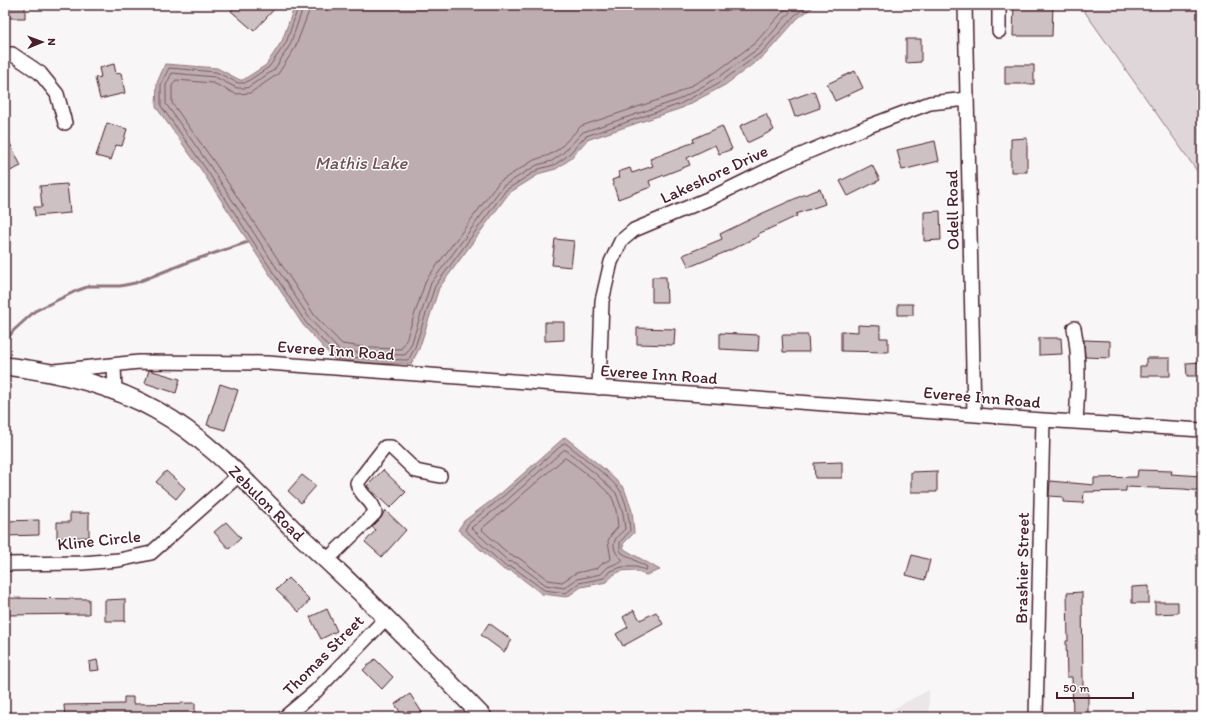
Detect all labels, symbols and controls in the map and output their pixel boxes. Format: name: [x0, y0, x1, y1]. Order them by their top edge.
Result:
north arrow: [22, 22, 62, 62]
text: N: [45, 38, 58, 46]
street label: Lakeshore Drive: [657, 140, 771, 208]
water label: Mathis Lake: [315, 152, 409, 174]
street label: Odell Road: [941, 169, 963, 250]
street label: Everee Inn Road: [277, 336, 395, 364]
street label: Everee Inn Road: [600, 360, 718, 388]
street label: Everee Inn Road: [923, 382, 1041, 412]
street label: Zebulon Road: [225, 461, 310, 546]
street label: Brashier Street: [1011, 512, 1033, 624]
street label: Kline Circle: [56, 526, 142, 554]
street label: Thomas Street: [278, 610, 368, 700]
scale bar: [1057, 674, 1133, 700]
text: 50 m: [1063, 681, 1089, 695]

